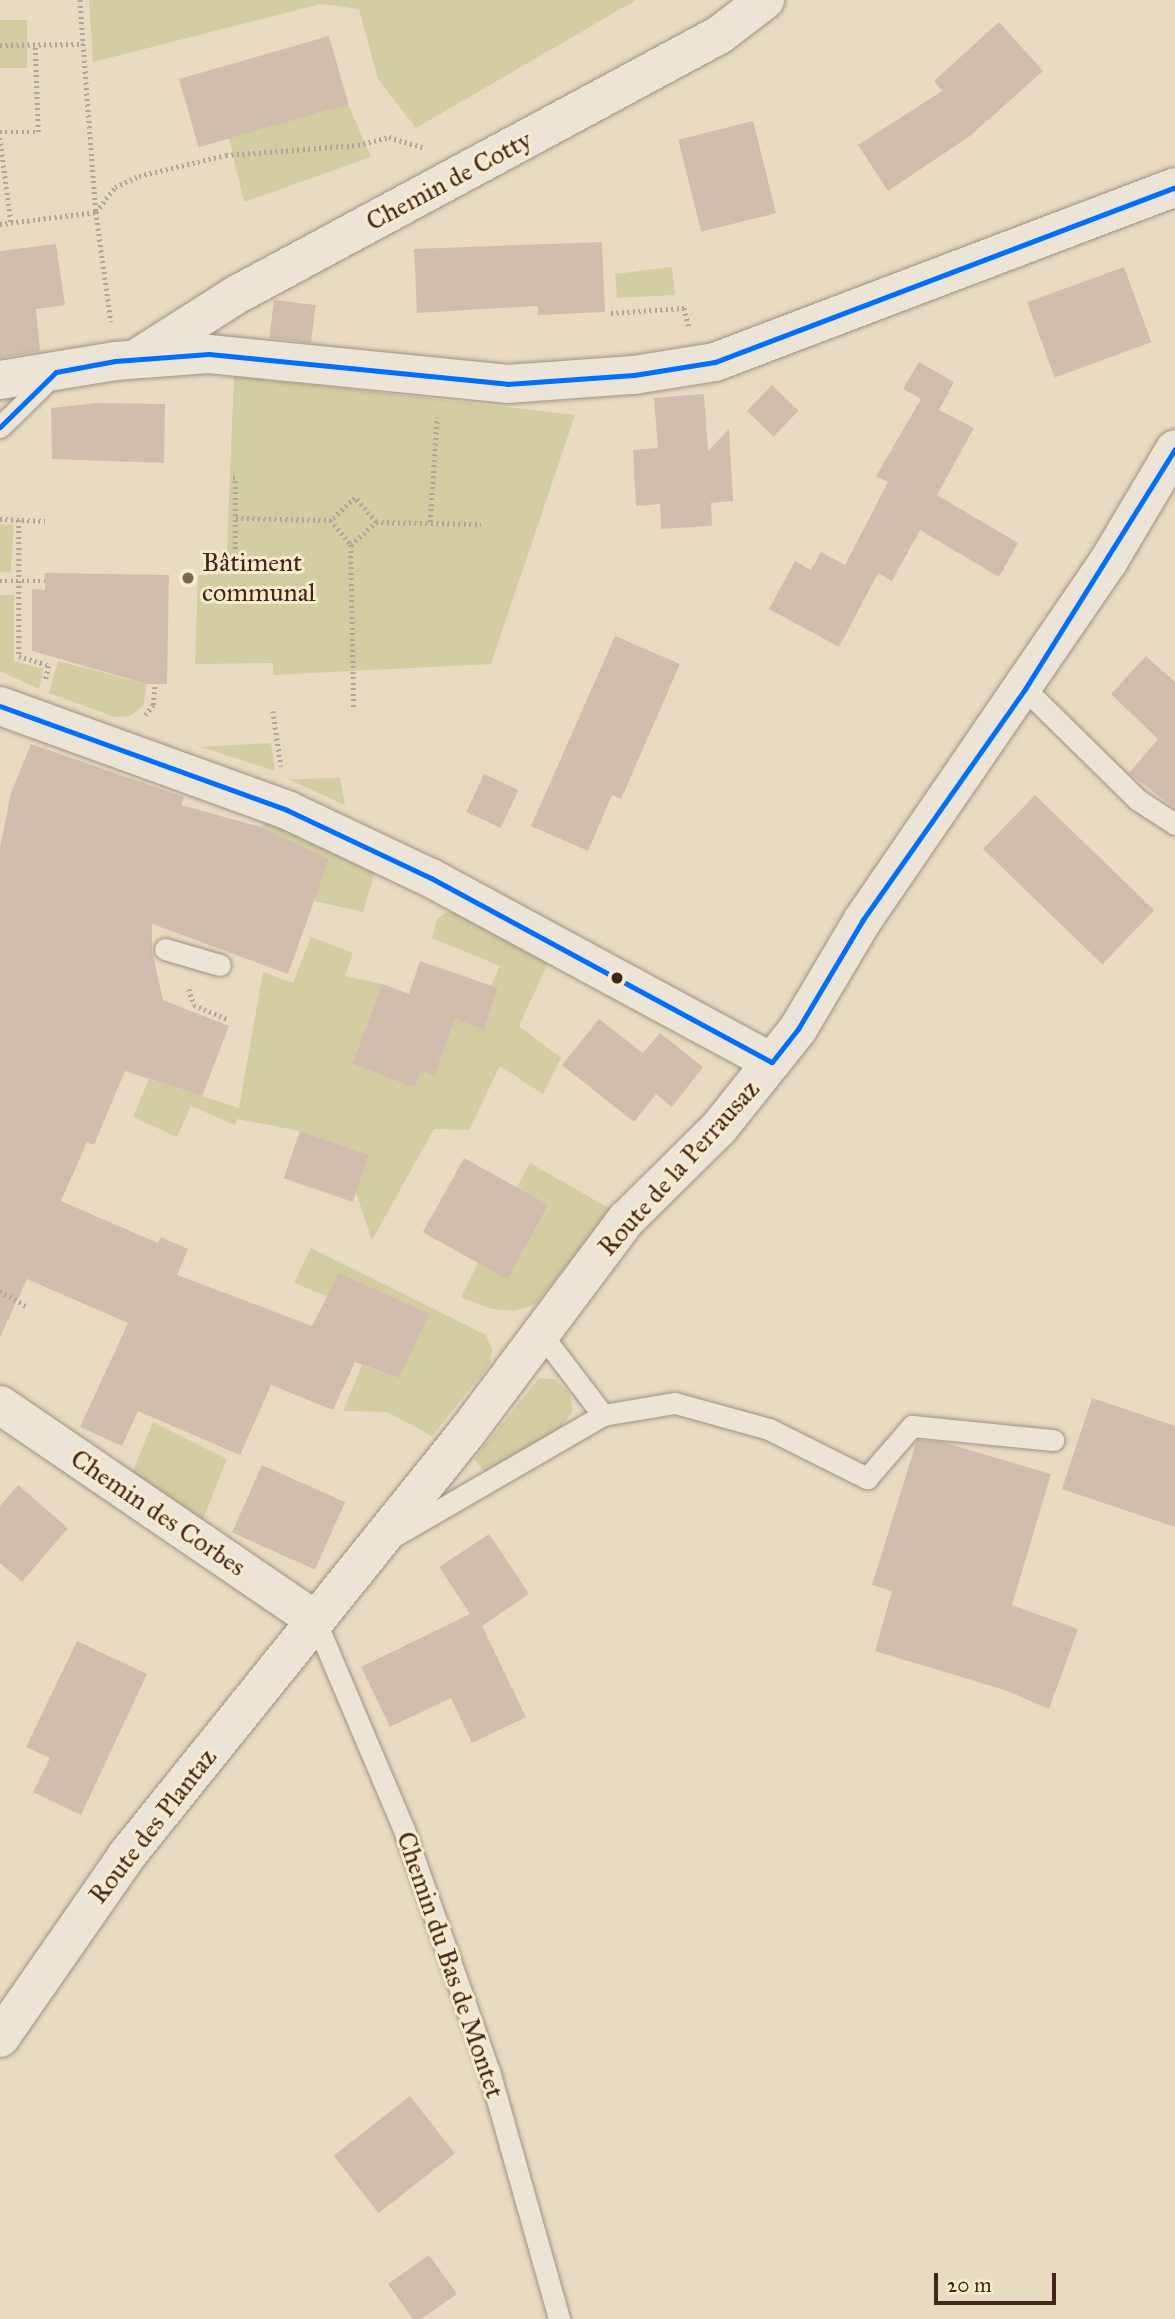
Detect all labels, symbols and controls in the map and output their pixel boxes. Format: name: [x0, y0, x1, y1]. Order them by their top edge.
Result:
street label: Chemin de Cotty: [361, 124, 537, 238]
place label: Bâtiment communal: [202, 547, 316, 608]
marker: Bâtiment communal: [180, 570, 196, 586]
unlabelled marker: [610, 971, 624, 985]
street label: Route de la Perrausaz: [592, 1074, 766, 1262]
street label: Chemin des Corbes: [65, 1443, 251, 1583]
street label: Route des Plantaz: [83, 1742, 223, 1910]
street label: Chemin du Bas de Montet: [390, 1828, 510, 2102]
scale bar: [937, 2260, 1060, 2304]
text: 20 m: [947, 2272, 992, 2298]

